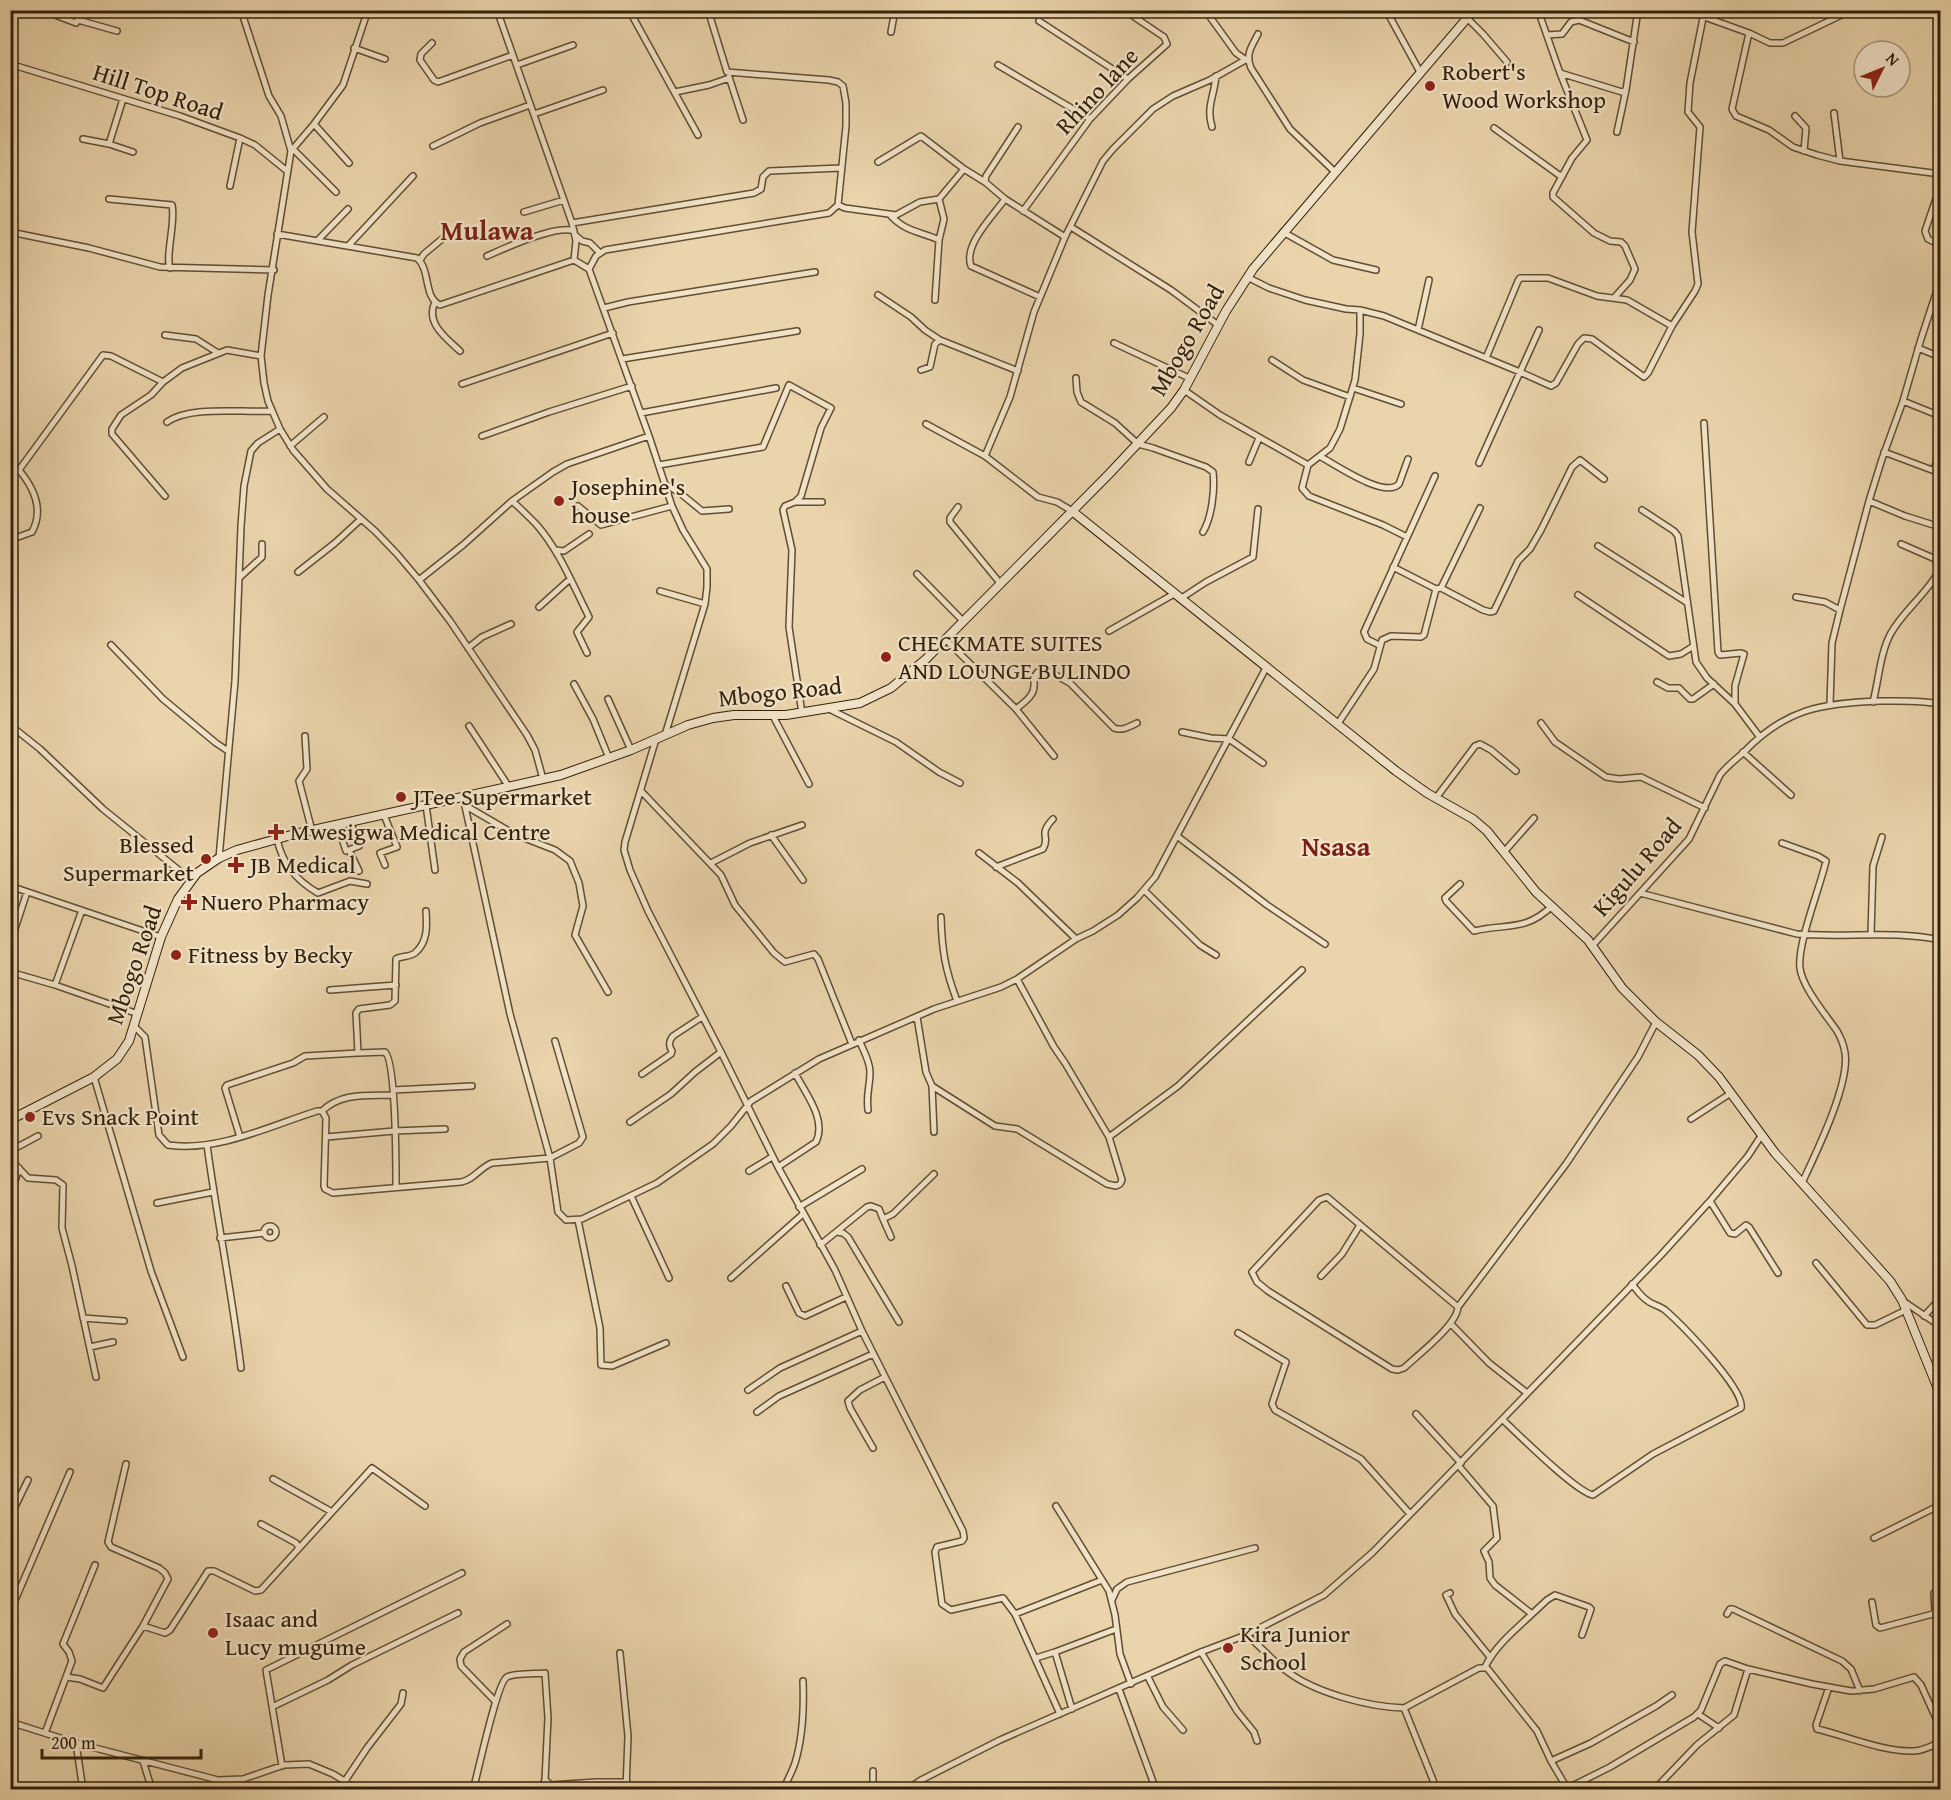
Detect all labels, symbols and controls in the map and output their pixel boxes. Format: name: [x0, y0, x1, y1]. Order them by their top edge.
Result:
street label: Rhino lane: [1047, 39, 1146, 142]
north arrow: [1852, 39, 1912, 99]
text: N: [1881, 47, 1906, 71]
street label: Hill Top Road: [89, 54, 228, 129]
place label: Robert's Wood Workshop: [1442, 54, 1606, 117]
marker: Robert's Wood Workshop: [1423, 79, 1437, 93]
district label: Mulawa: [440, 210, 534, 250]
street label: Mbogo Road: [1140, 277, 1233, 402]
place label: Josephine's house: [568, 469, 685, 532]
marker: Josephine's house: [552, 494, 566, 508]
place label: CHECKMATE SUITES AND LOUNGE BULINDO: [898, 625, 1131, 688]
marker: CHECKMATE SUITES AND LOUNGE BULINDO: [879, 650, 893, 664]
street label: Mbogo Road: [716, 668, 844, 715]
place label: JTee Supermarket: [410, 779, 592, 814]
marker: JTee Supermarket: [394, 790, 408, 804]
street label: Kigulu Road: [1584, 809, 1690, 924]
place label: Mwesigwa Medical Centre: [290, 814, 551, 849]
marker: Mwesigwa Medical Centre: [267, 823, 285, 841]
district label: Nsasa: [1302, 826, 1371, 866]
place label: Blessed Supermarket: [63, 827, 195, 890]
place label: JB Medical: [247, 847, 356, 882]
marker: Blessed Supermarket: [199, 852, 213, 866]
marker: JB Medical: [227, 856, 245, 874]
place label: Nuero Pharmacy: [201, 884, 369, 919]
marker: Nuero Pharmacy: [182, 895, 196, 909]
street label: Mbogo Road: [97, 900, 170, 1029]
place label: Fitness by Becky: [188, 937, 353, 972]
marker: Fitness by Becky: [169, 948, 183, 962]
place label: Evs Snack Point: [42, 1099, 200, 1134]
marker: Evs Snack Point: [23, 1110, 37, 1124]
place label: Isaac and Lucy mugume: [225, 1601, 366, 1664]
place label: Kira Junior School: [1240, 1616, 1350, 1679]
marker: Isaac and Lucy mugume: [206, 1626, 220, 1640]
marker: Kira Junior School: [1221, 1641, 1235, 1655]
scale bar: [42, 1722, 201, 1760]
text: 200 m: [51, 1729, 96, 1756]

